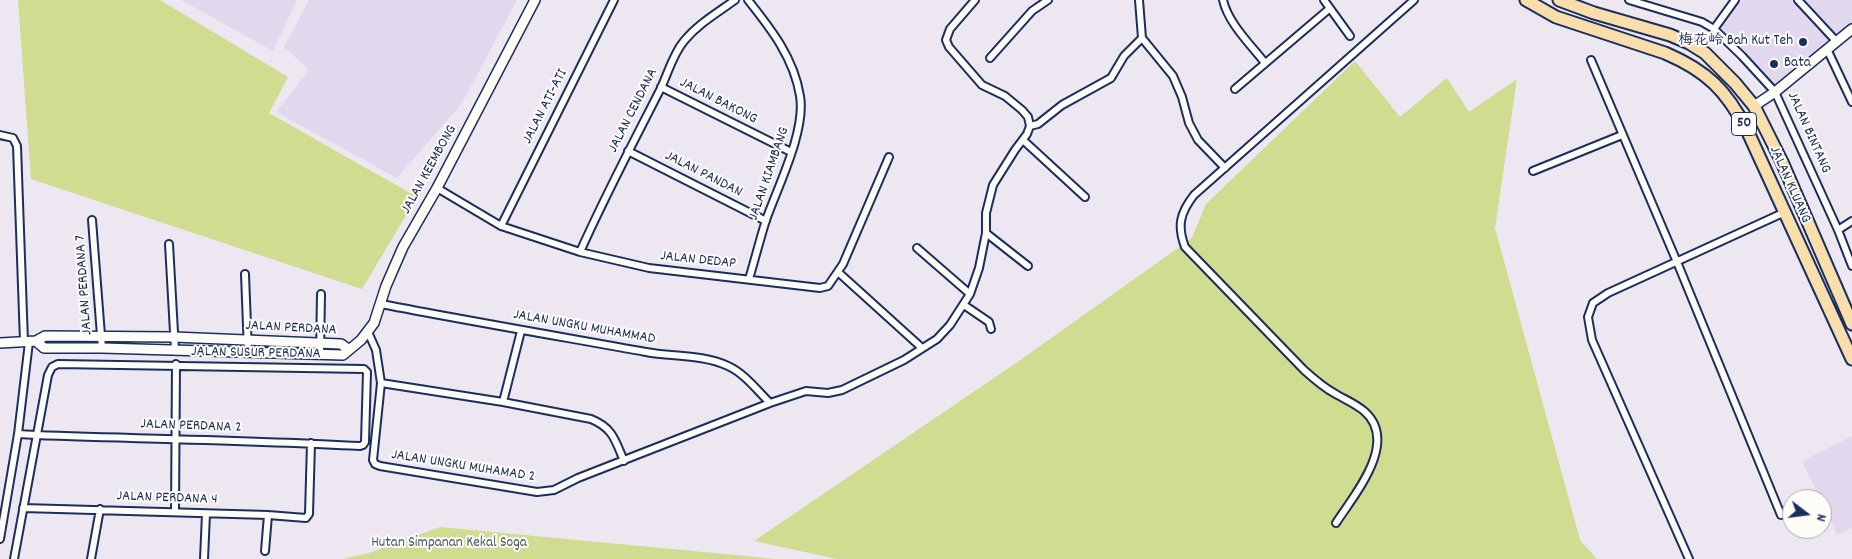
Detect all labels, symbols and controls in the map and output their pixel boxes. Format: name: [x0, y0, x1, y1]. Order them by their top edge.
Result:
place label: 梅花岭 Bah Kut Teh: [1678, 33, 1793, 51]
marker: 梅花岭 Bah Kut Teh: [1797, 36, 1809, 48]
place label: Bata: [1784, 55, 1811, 73]
marker: Bata: [1768, 58, 1780, 70]
street label: JALAN CENDANA: [605, 66, 663, 156]
street label: JALAN ATI-ATI: [519, 67, 573, 147]
street label: JALAN BAKONG: [676, 75, 760, 129]
street label: JALAN BINTANG: [1782, 90, 1834, 176]
road number: 50: [1732, 112, 1756, 136]
street label: JALAN KEEMBONG: [398, 122, 462, 218]
street label: JALAN KIAMBANG: [746, 125, 794, 223]
street label: JALAN KLUANG: [1764, 144, 1814, 226]
street label: JALAN PANDAN: [661, 148, 745, 202]
street label: JALAN PERDANA 7: [73, 234, 97, 336]
street label: JALAN DEDAP: [659, 248, 737, 274]
street label: JALAN UNGKU MUHAMMAD: [512, 307, 656, 349]
street label: JALAN PERDANA: [245, 318, 337, 340]
street label: JALAN SUSUR PERDANA: [191, 344, 321, 364]
street label: JALAN PERDANA 2: [140, 416, 242, 438]
street label: JALAN UNGKU MUHAMAD 2: [390, 447, 536, 487]
street label: JALAN PERDANA 4: [116, 488, 218, 510]
north arrow: [1782, 489, 1832, 539]
text: N: [1810, 512, 1831, 524]
park label: Hutan Simpanan Kekal Soga: [371, 535, 527, 553]

